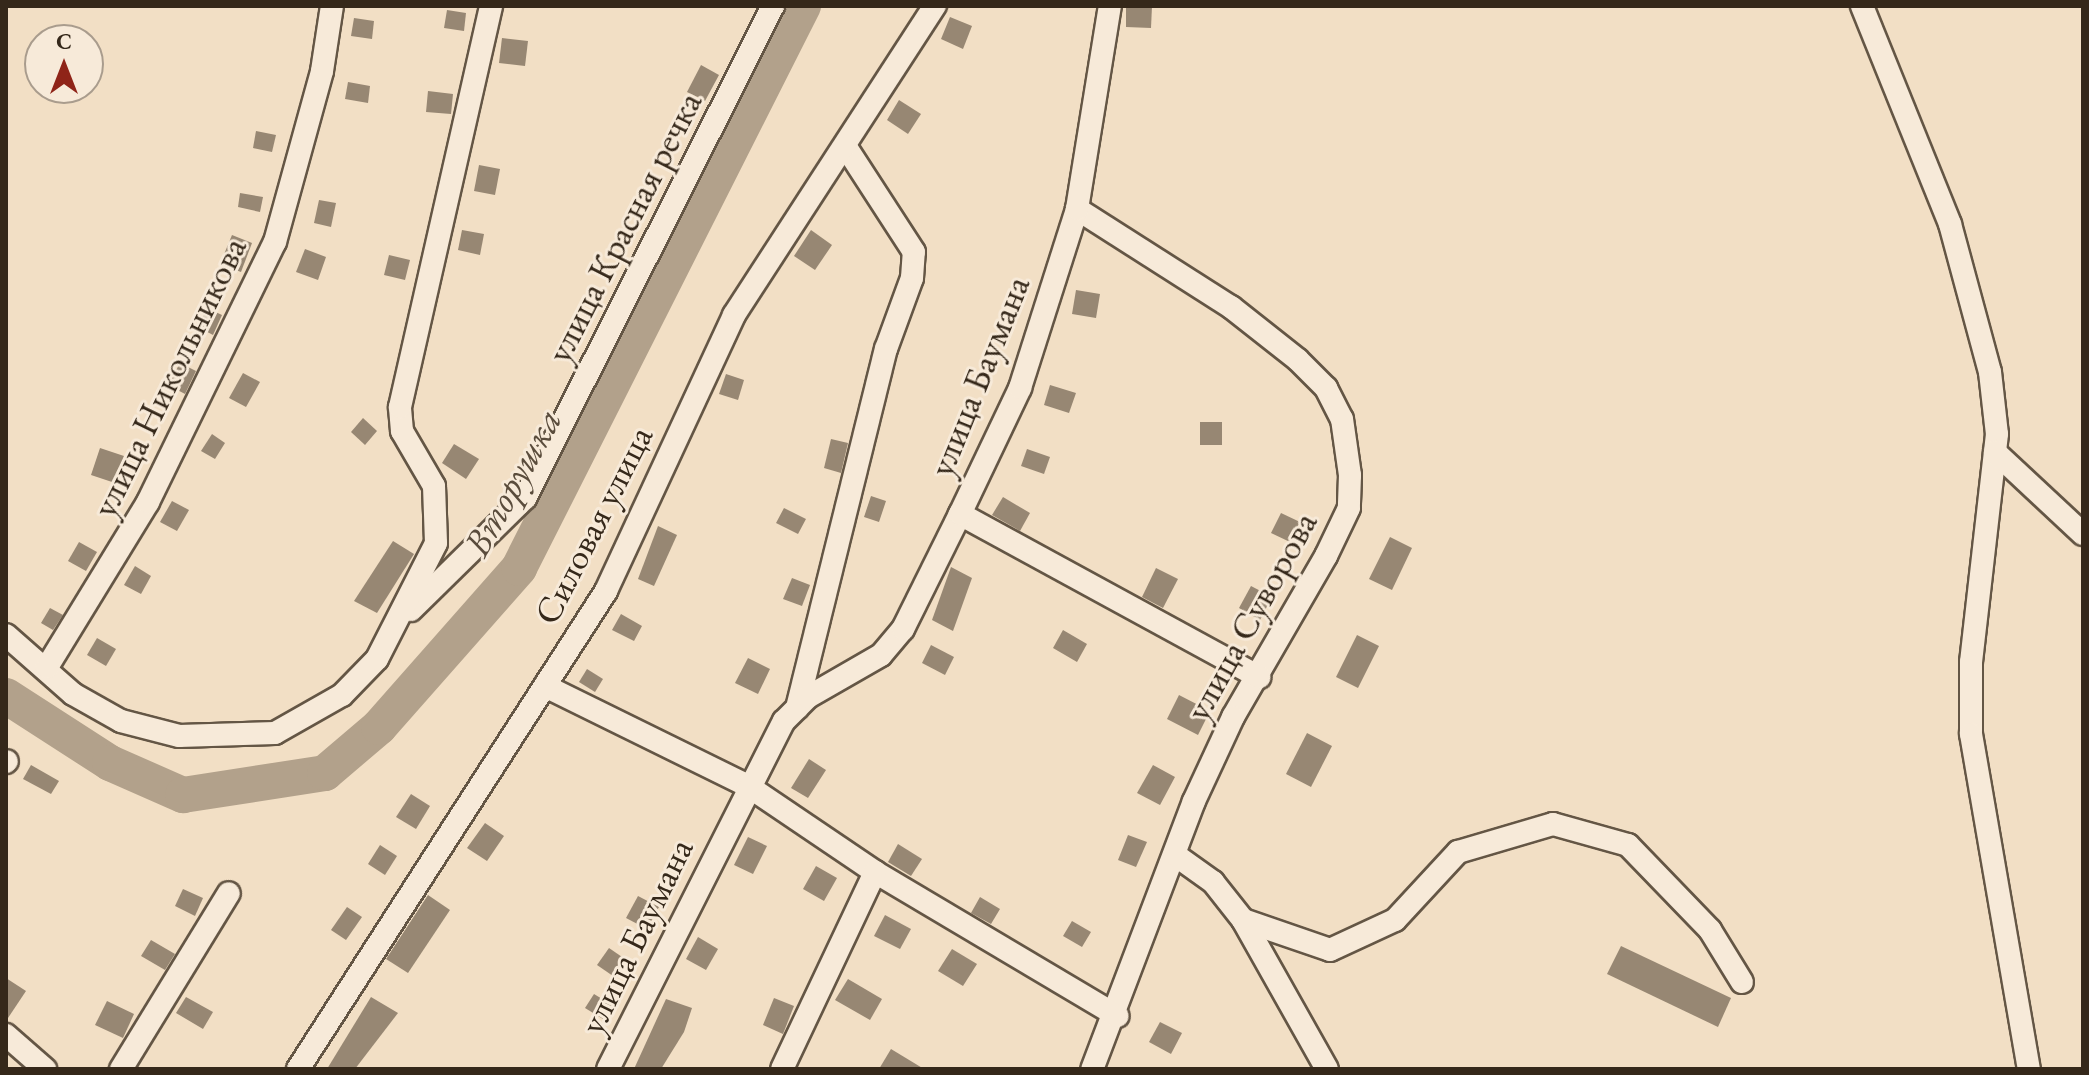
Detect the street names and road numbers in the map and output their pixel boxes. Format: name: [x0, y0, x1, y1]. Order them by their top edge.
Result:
street label: улица Красная речка: [537, 85, 711, 369]
street label: улица Никольникова: [83, 230, 255, 524]
street label: улица Баумана: [919, 270, 1039, 482]
street label: Силовая улица: [525, 419, 661, 631]
street label: улица Суворова: [1176, 504, 1326, 728]
street label: улица Баумана: [570, 831, 702, 1041]

